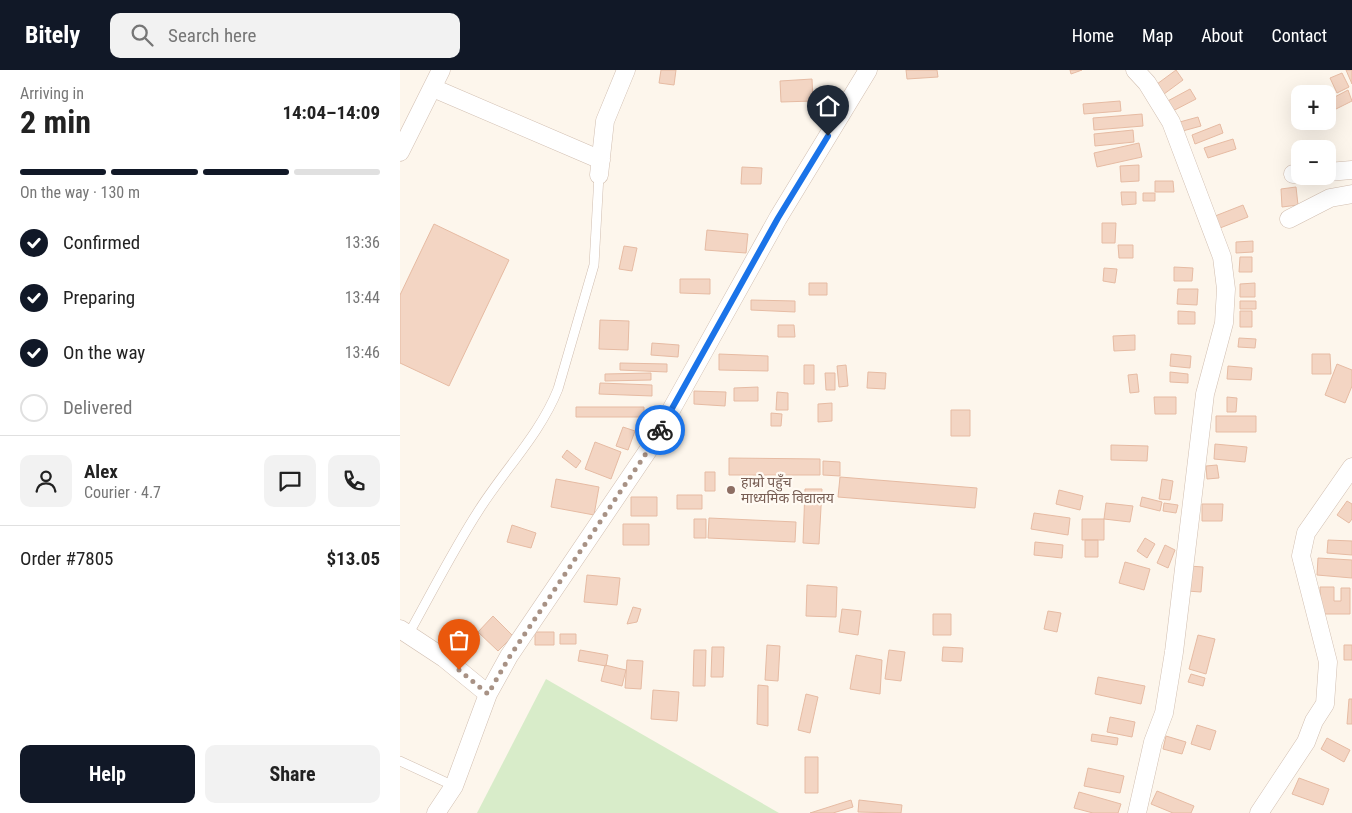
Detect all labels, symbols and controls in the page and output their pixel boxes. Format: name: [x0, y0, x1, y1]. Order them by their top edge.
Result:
search box: [110, 13, 460, 58]
text: Bitely: [25, 21, 80, 49]
icon: search: [128, 21, 156, 49]
text: Search here: [168, 24, 256, 47]
text: Home: [1072, 25, 1114, 46]
text: Map: [1142, 25, 1173, 46]
text: About: [1201, 25, 1243, 46]
text: Contact: [1271, 25, 1327, 46]
text: Arriving in: [20, 84, 84, 103]
pin: [807, 85, 849, 136]
map controls: [1291, 85, 1336, 185]
button: +: [1291, 85, 1336, 130]
icon: home: [814, 92, 842, 120]
text: 14:04–14:09: [282, 101, 380, 124]
text: 2 min: [20, 103, 91, 141]
button: −: [1291, 140, 1336, 185]
text: On the way · 130 m: [20, 183, 140, 202]
icon: check: [20, 229, 48, 257]
text: Confirmed: [63, 231, 140, 254]
text: 13:36: [345, 233, 380, 252]
icon: check: [20, 284, 48, 312]
text: Preparing: [63, 286, 135, 309]
text: 13:44: [345, 288, 380, 307]
icon: check: [20, 339, 48, 367]
text: On the way: [63, 341, 145, 364]
text: 13:46: [345, 343, 380, 362]
text: Delivered: [63, 396, 132, 419]
courier: [635, 405, 685, 455]
icon: bike: [646, 416, 674, 444]
button: person: [20, 455, 72, 507]
button: chat: [264, 455, 316, 507]
button: phone: [328, 455, 380, 507]
text: Alex: [84, 460, 118, 483]
place label: हाम्रो पहुँच माध्यमिक विद्यालय: [741, 473, 835, 506]
text: Courier · 4.7: [84, 483, 161, 502]
marker: हाम्रो पहुँच माध्यमिक विद्यालय: [725, 484, 737, 496]
text: Order #7805: [20, 547, 113, 570]
text: $13.05: [326, 547, 380, 570]
pin: [438, 619, 480, 670]
icon: bag: [445, 626, 473, 654]
button: Help: [20, 745, 195, 803]
button: Share: [205, 745, 380, 803]

